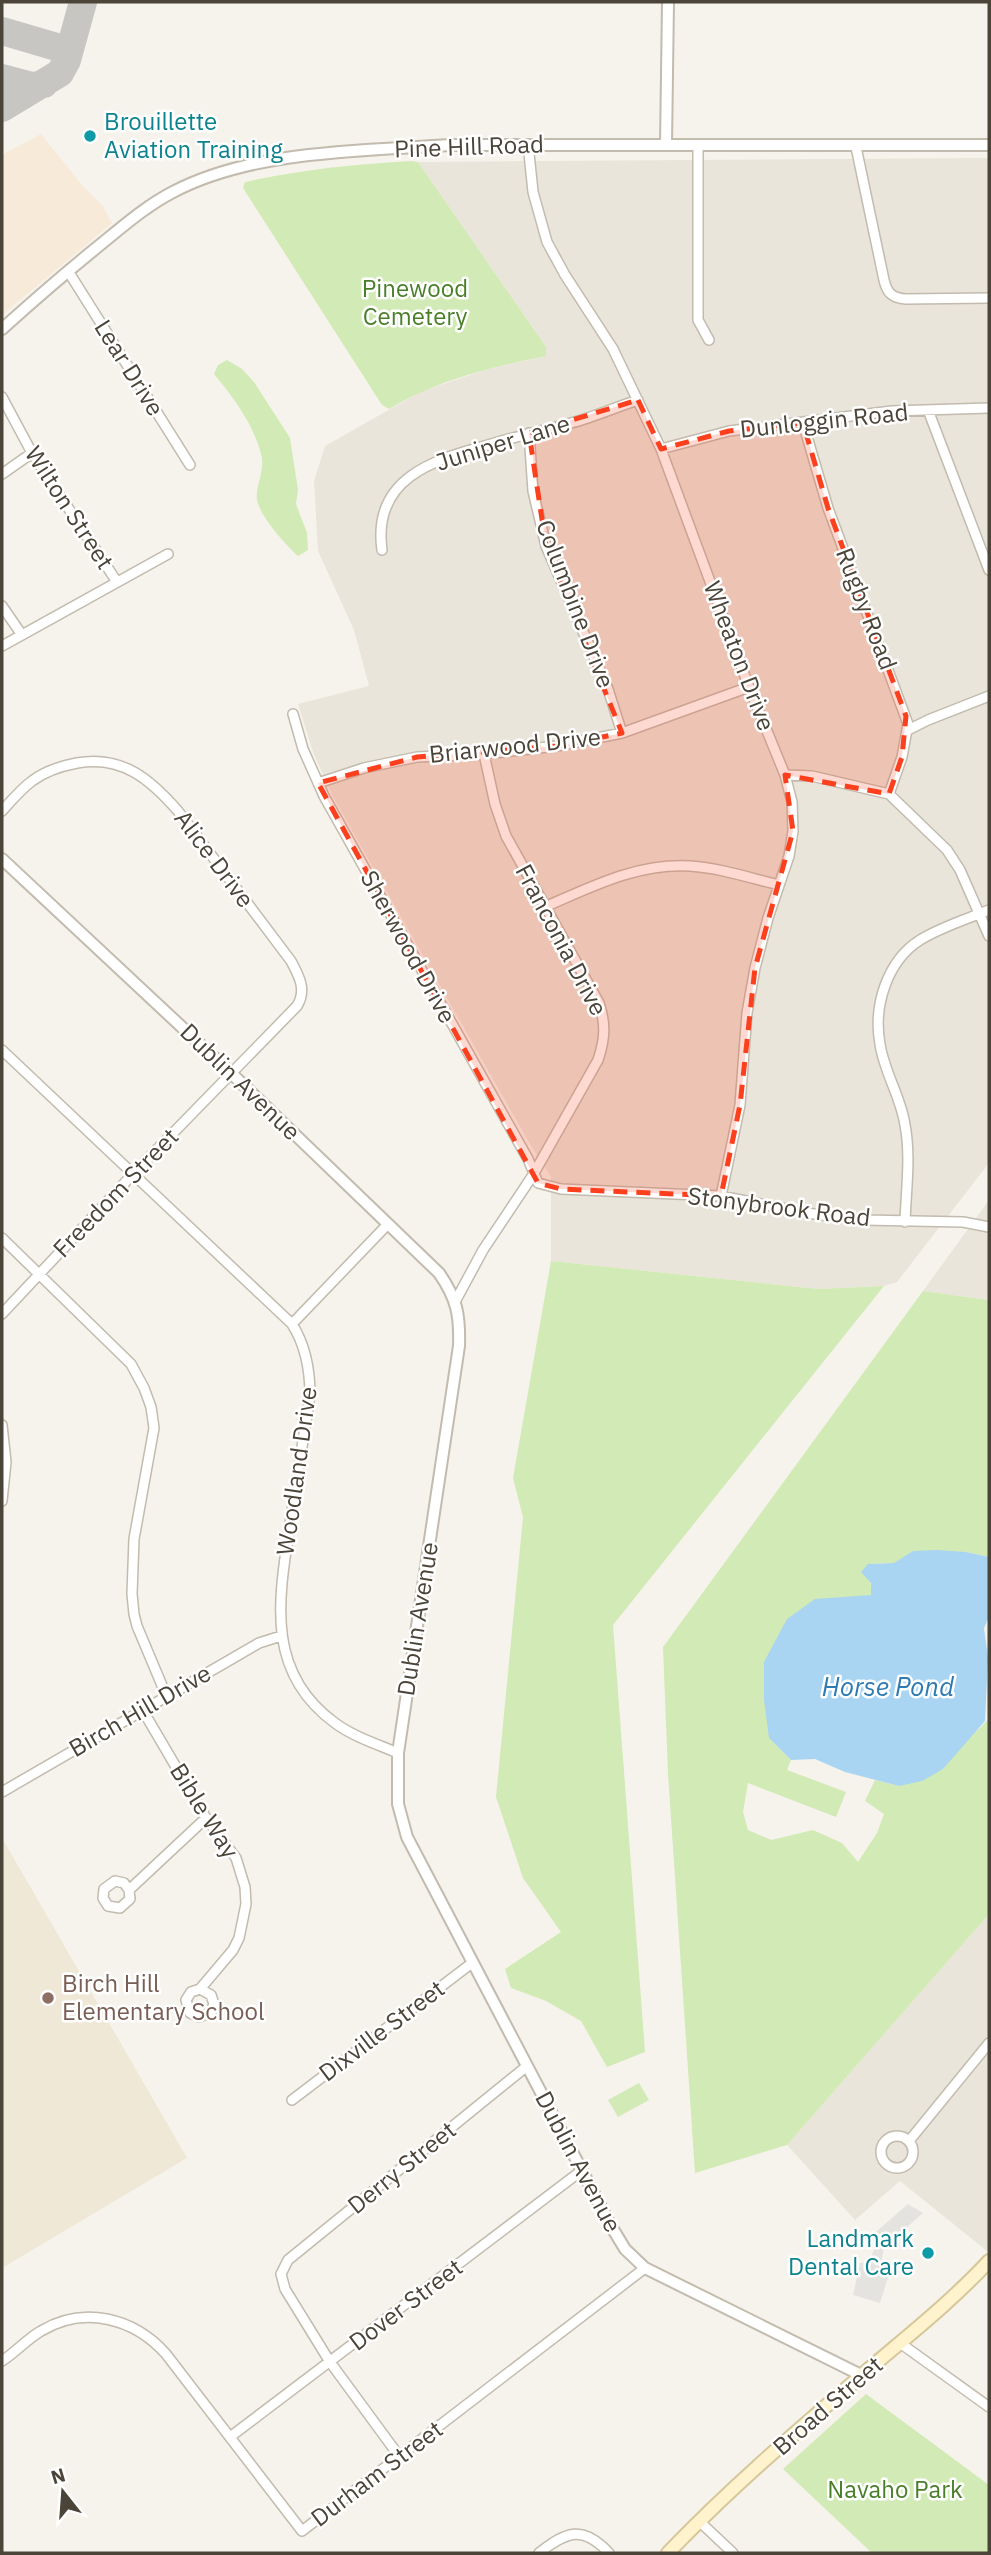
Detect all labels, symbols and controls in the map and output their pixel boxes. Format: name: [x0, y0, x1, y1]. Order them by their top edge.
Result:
place label: Brouillette Aviation Training: [104, 105, 283, 165]
street label: Pine Hill Road: [394, 127, 544, 165]
marker: Brouillette Aviation Training: [82, 128, 98, 144]
park label: Pinewood Cemetery: [362, 272, 468, 332]
street label: Lear Drive: [88, 313, 172, 422]
street label: Dunloggin Road: [738, 395, 910, 445]
street label: Juniper Lane: [432, 406, 574, 478]
street label: Wilton Street: [18, 440, 122, 575]
street label: Columbine Drive: [529, 515, 623, 692]
street label: Rugby Road: [829, 543, 905, 674]
street label: Wheaton Drive: [697, 576, 783, 735]
street label: Briarwood Drive: [427, 720, 602, 770]
street label: Alice Drive: [168, 803, 262, 914]
street label: Franconia Drive: [508, 858, 615, 1021]
street label: Sherwood Drive: [354, 864, 464, 1029]
street label: Dublin Avenue: [174, 1016, 308, 1147]
street label: Freedom Street: [45, 1121, 185, 1264]
street label: Stonybrook Road: [686, 1179, 872, 1233]
street label: Woodland Drive: [268, 1384, 324, 1557]
street label: Dublin Avenue: [389, 1539, 445, 1698]
street label: Birch Hill Drive: [63, 1657, 216, 1764]
water label: Horse Pond: [822, 1669, 955, 1703]
street label: Bible Way: [163, 1757, 247, 1864]
place label: Birch Hill Elementary School: [62, 1967, 264, 2027]
street label: Dixville Street: [312, 1972, 451, 2088]
marker: Birch Hill Elementary School: [40, 1990, 56, 2006]
street label: Dublin Avenue: [528, 2085, 630, 2238]
street label: Derry Street: [341, 2114, 462, 2221]
place label: Landmark Dental Care: [788, 2222, 914, 2282]
marker: Landmark Dental Care: [920, 2245, 936, 2261]
street label: Dover Street: [342, 2251, 469, 2357]
street label: Broad Street: [766, 2349, 889, 2462]
street label: Durham Street: [304, 2413, 449, 2533]
north arrow: [28, 2457, 98, 2527]
text: N: [48, 2462, 68, 2489]
park label: Navaho Park: [827, 2473, 963, 2505]

